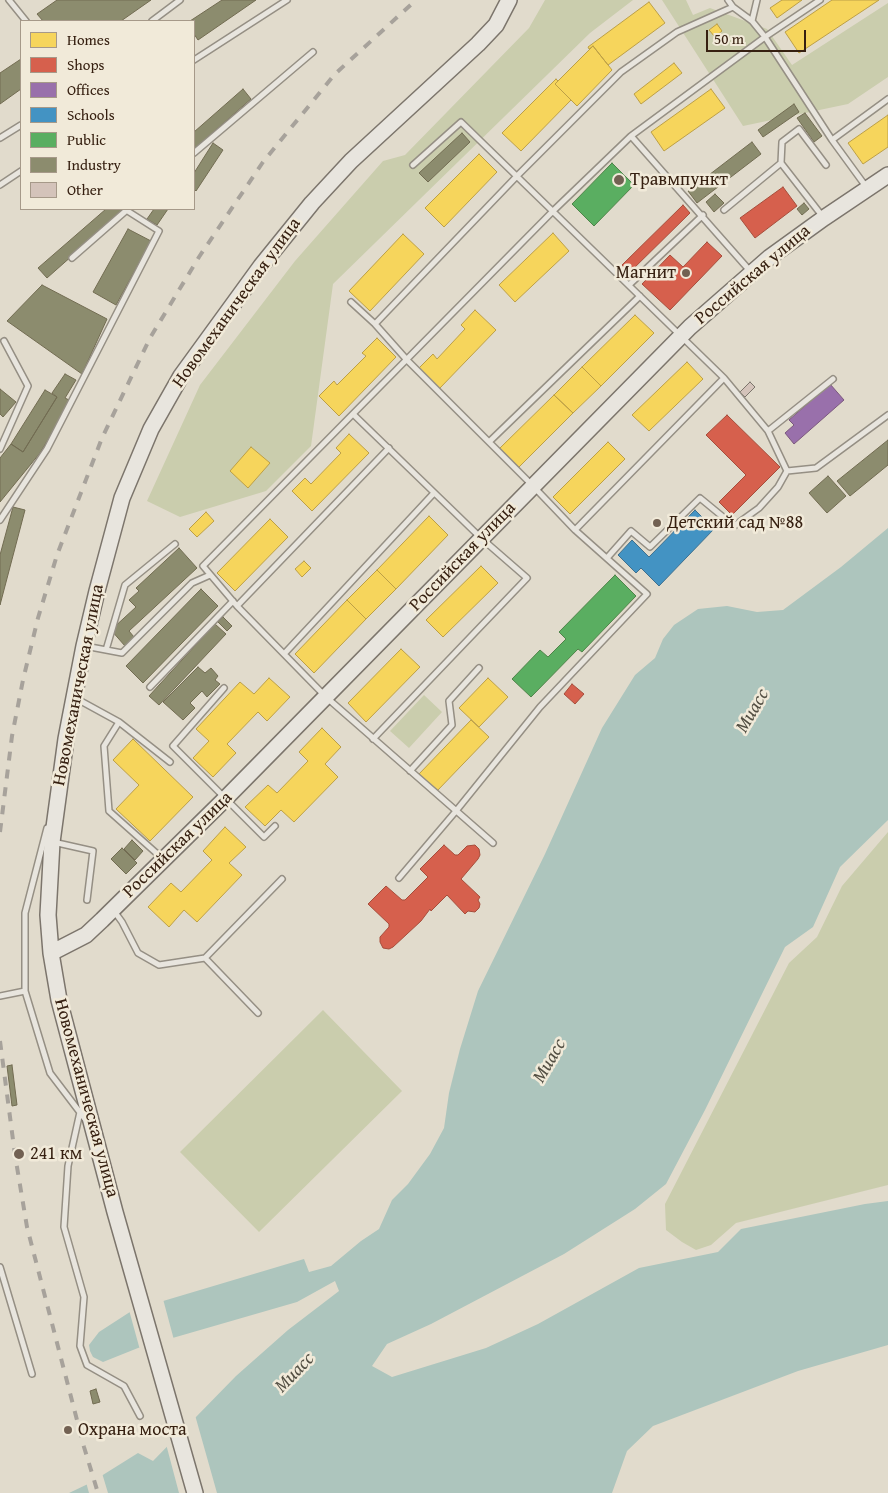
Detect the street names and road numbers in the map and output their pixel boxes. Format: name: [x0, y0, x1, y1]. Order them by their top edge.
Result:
street label: Новомеханическая улица: [168, 214, 306, 392]
street label: Российская улица: [691, 220, 815, 330]
street label: Российская улица: [405, 498, 521, 616]
street label: Новомеханическая улица: [49, 582, 109, 788]
street label: Российская улица: [119, 787, 237, 903]
street label: Новомеханическая улица: [49, 996, 123, 1200]

